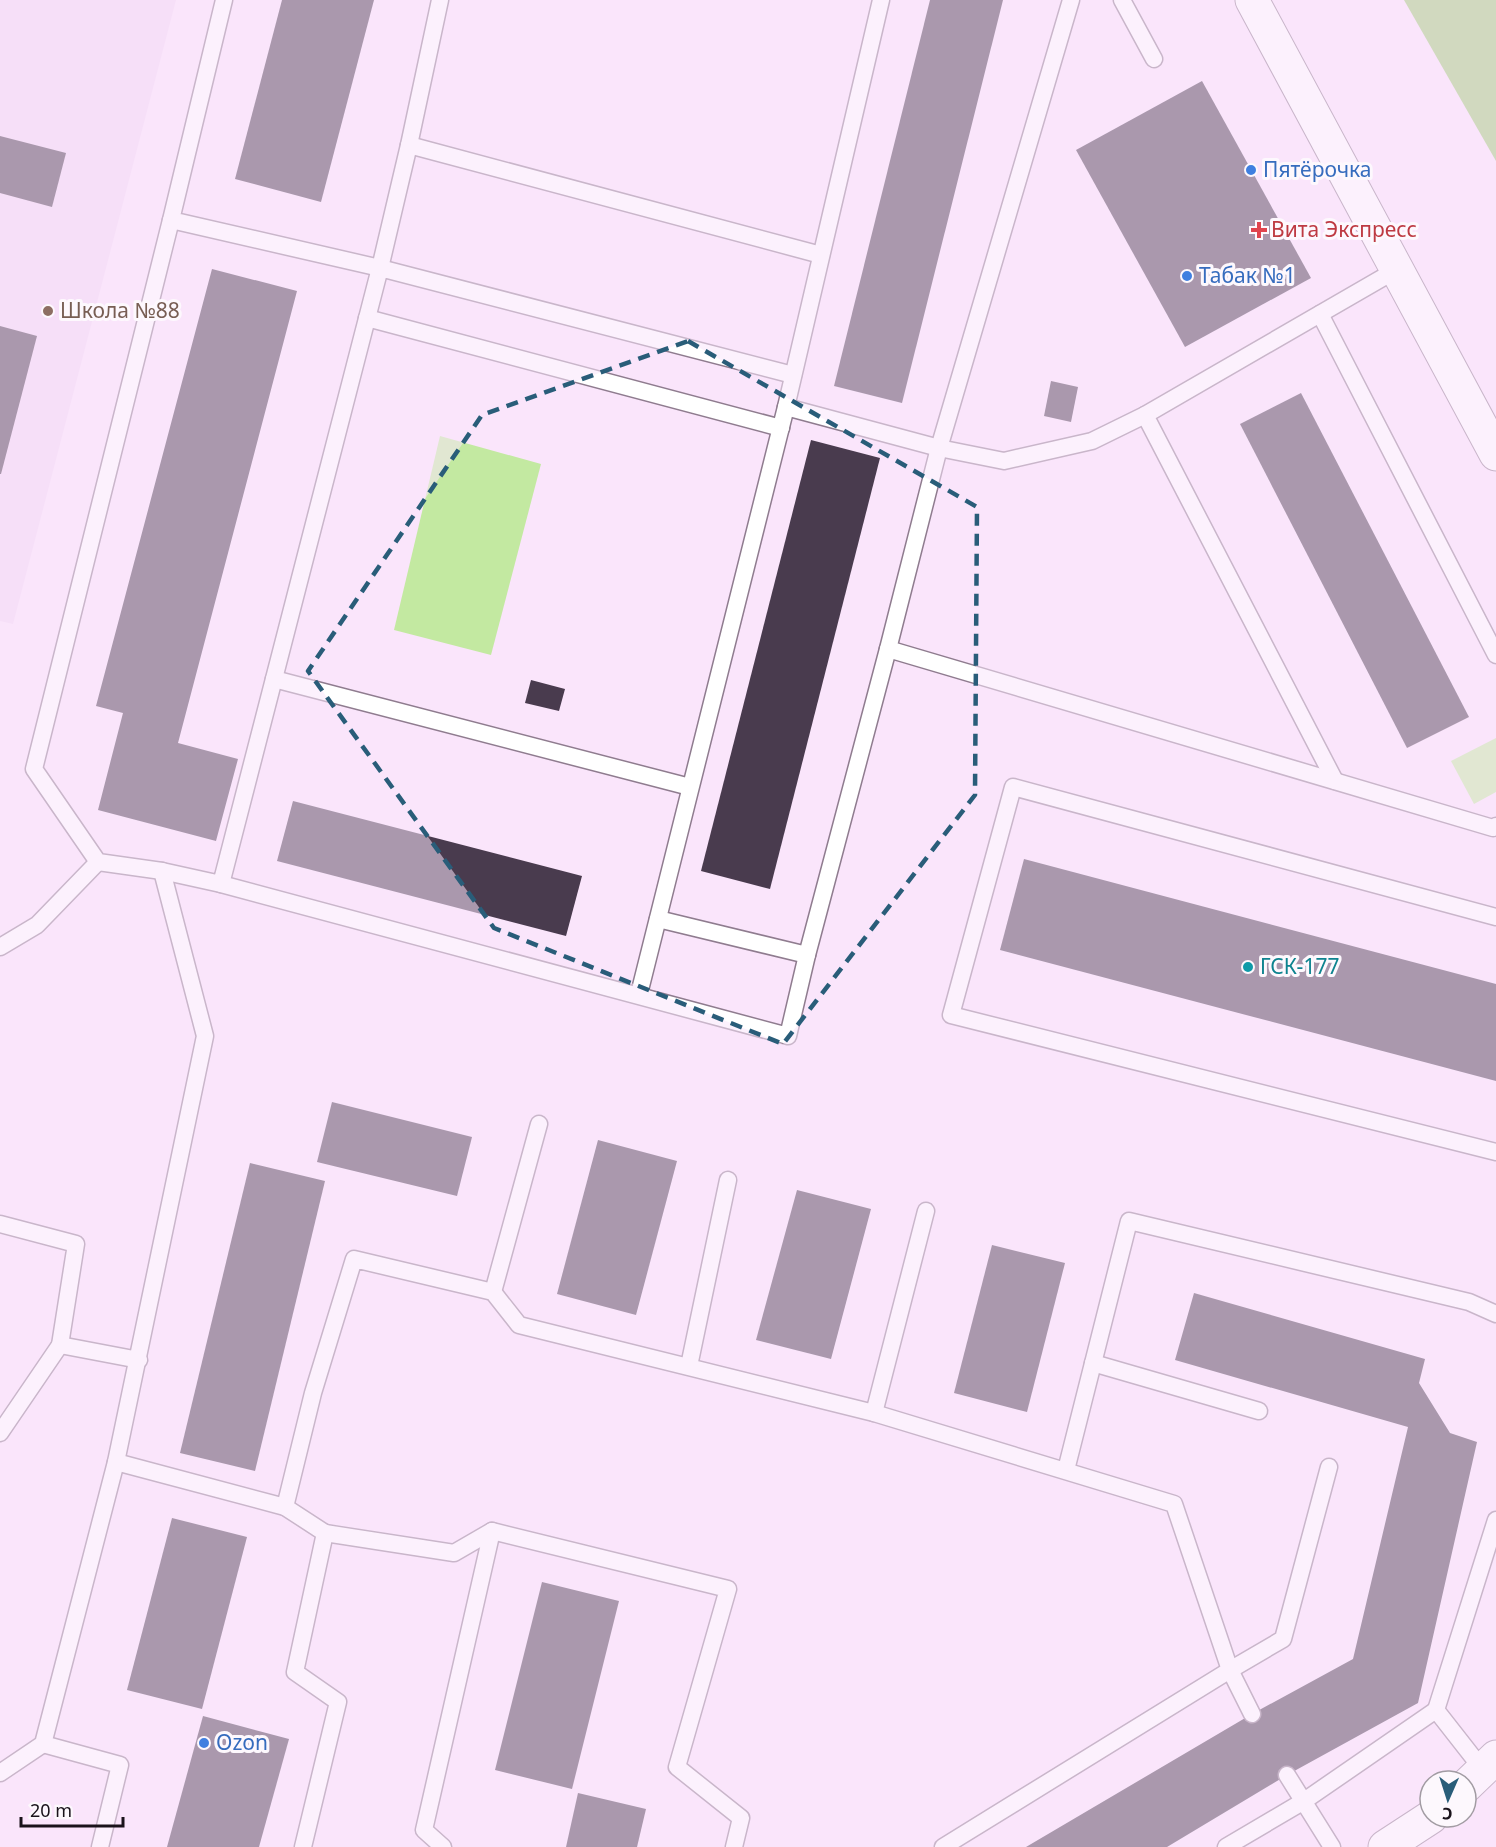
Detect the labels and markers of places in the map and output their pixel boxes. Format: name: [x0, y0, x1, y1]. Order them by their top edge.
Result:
place label: Пятёрочка: [1263, 155, 1371, 183]
marker: Пятёрочка: [1244, 163, 1258, 177]
place label: Вита Экспресс: [1271, 215, 1417, 243]
marker: Вита Экспресс: [1252, 223, 1266, 237]
place label: Табак №1: [1199, 261, 1296, 289]
marker: Табак №1: [1180, 269, 1194, 283]
place label: Школа №88: [60, 296, 180, 324]
marker: Школа №88: [41, 304, 55, 318]
place label: ГСК-177: [1260, 952, 1339, 980]
marker: ГСК-177: [1241, 960, 1255, 974]
place label: Ozon: [216, 1728, 268, 1756]
marker: Ozon: [197, 1736, 211, 1750]

